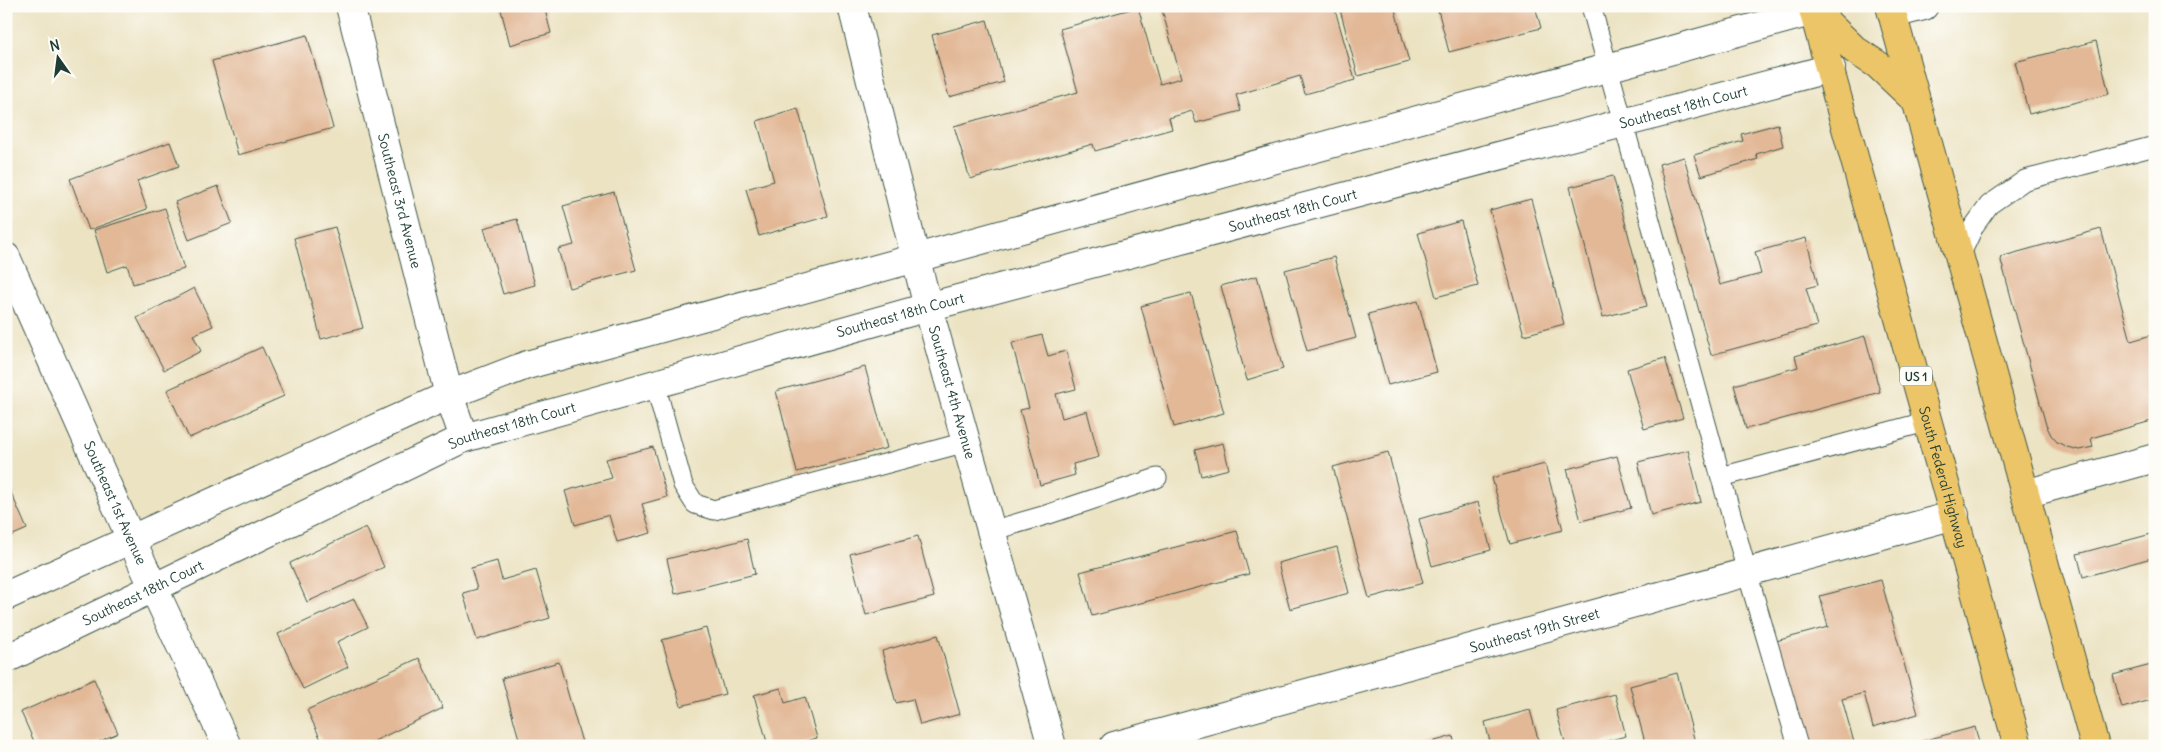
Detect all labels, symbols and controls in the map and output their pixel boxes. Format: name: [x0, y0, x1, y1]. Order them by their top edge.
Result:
north arrow: [32, 32, 82, 82]
text: N: [48, 35, 62, 55]
street label: Southeast 18th Court: [1617, 81, 1750, 133]
street label: Southeast 3rd Avenue: [374, 131, 425, 270]
street label: Southeast 18th Court: [1227, 185, 1359, 236]
street label: Southeast 18th Court: [834, 289, 967, 341]
street label: Southeast 4th Avenue: [925, 323, 979, 461]
road number: US 1: [1900, 366, 1932, 386]
street label: Southeast 18th Court: [445, 398, 578, 453]
street label: South Federal Highway: [1915, 404, 1971, 550]
street label: Southeast 1st Avenue: [80, 438, 151, 568]
street label: Southeast 18th Court: [80, 556, 207, 630]
street label: Southeast 19th Street: [1468, 604, 1602, 657]

